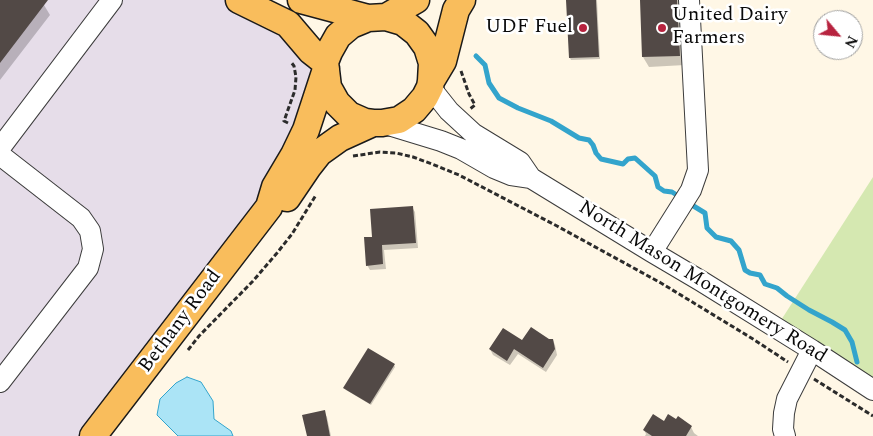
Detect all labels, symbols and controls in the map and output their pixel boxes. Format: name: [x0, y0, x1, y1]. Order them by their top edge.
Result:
place label: United Dairy Farmers: [672, 4, 788, 51]
north arrow: [813, 10, 863, 60]
place label: UDF Fuel: [485, 16, 573, 40]
marker: UDF Fuel: [577, 22, 589, 34]
marker: United Dairy Farmers: [656, 22, 668, 34]
text: N: [839, 32, 863, 52]
street label: North Mason Montgomery Road: [573, 196, 831, 370]
street label: Bethany Road: [135, 266, 227, 378]

